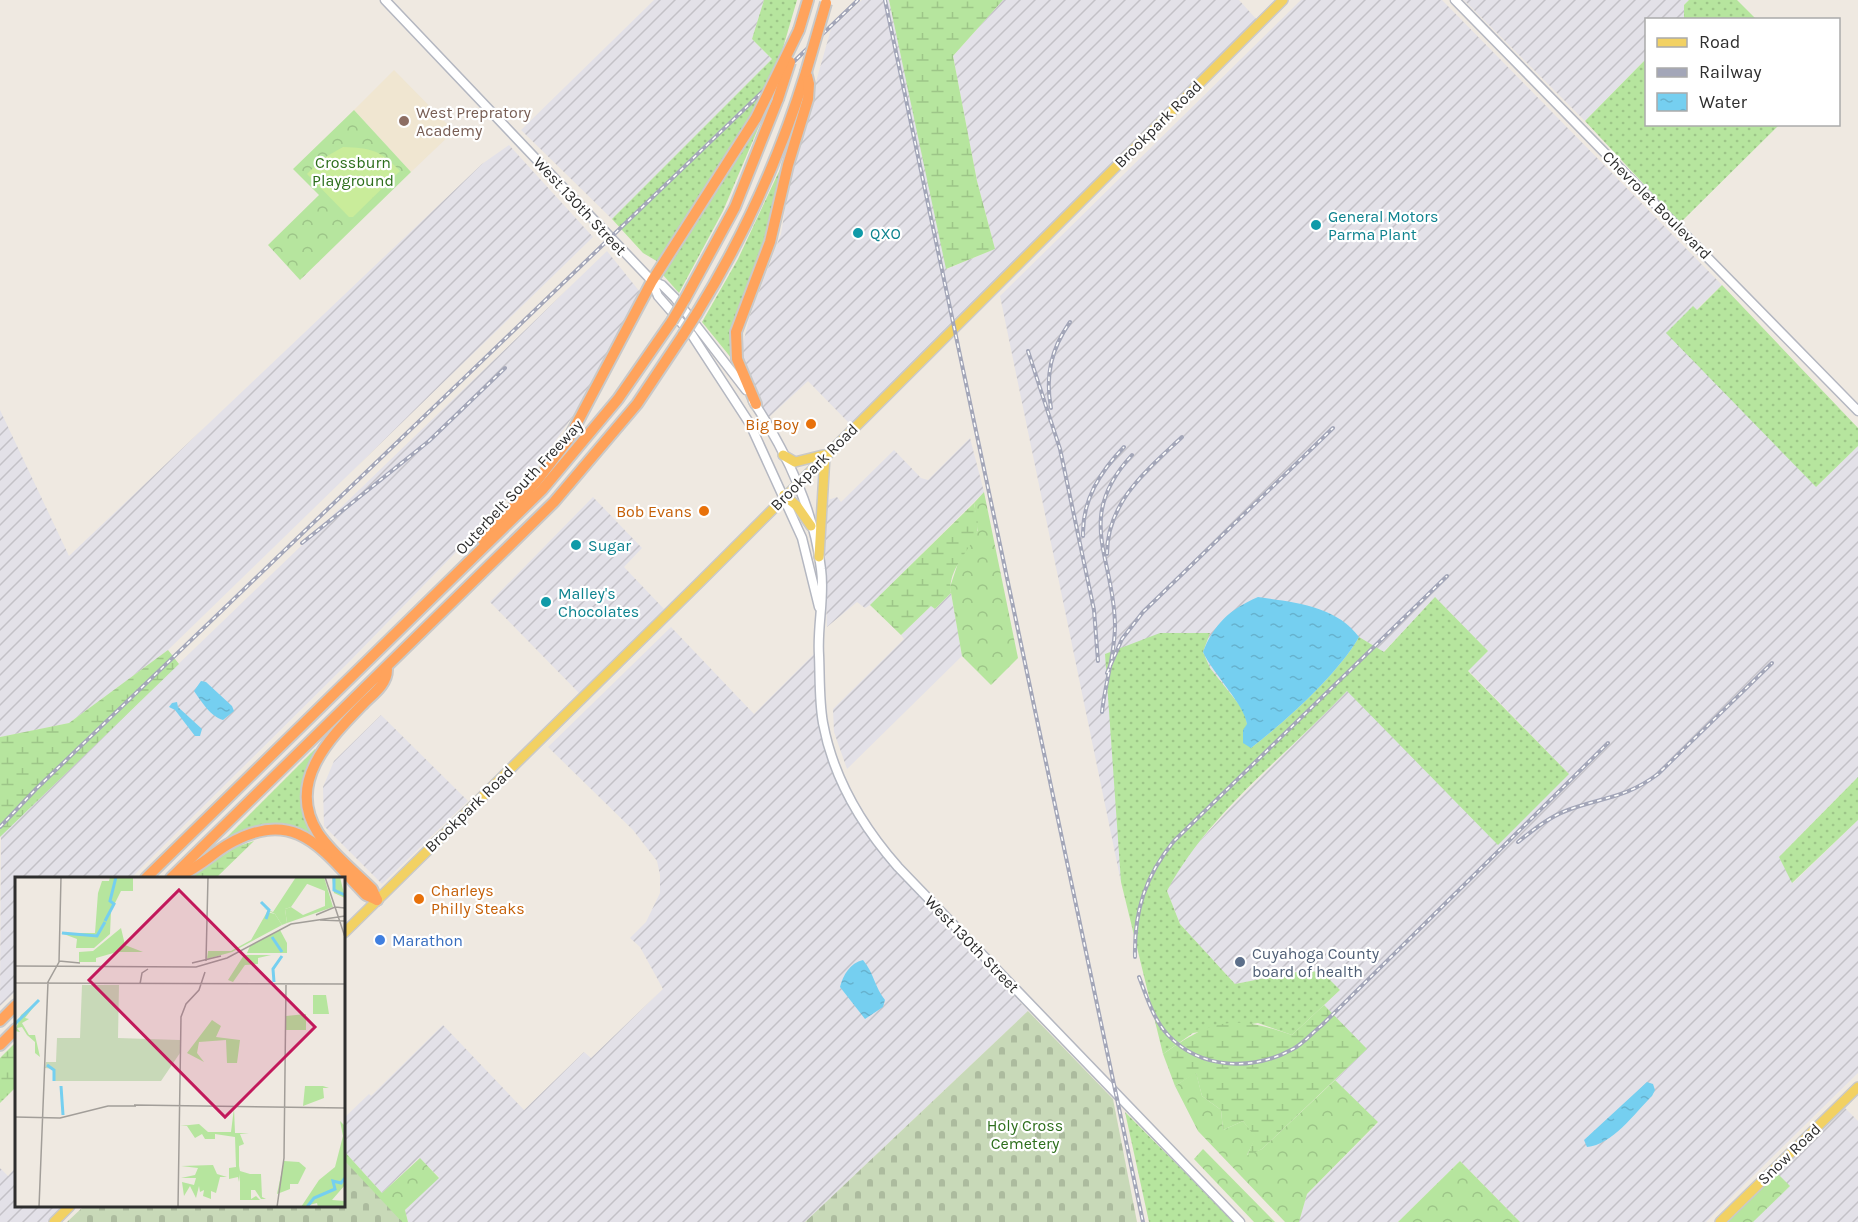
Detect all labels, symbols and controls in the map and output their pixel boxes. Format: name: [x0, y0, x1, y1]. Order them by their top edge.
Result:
legend: [1645, 18, 1840, 126]
text: Road: [1699, 31, 1740, 53]
text: Railway: [1699, 61, 1762, 83]
street label: Brookpark Road: [1110, 76, 1206, 172]
text: Water: [1699, 91, 1747, 113]
place label: West Prepratory Academy: [416, 103, 532, 140]
marker: West Prepratory Academy: [397, 114, 411, 128]
street label: Chevrolet Boulevard: [1599, 147, 1715, 263]
park label: Crossburn Playground: [312, 153, 394, 190]
street label: West 130th Street: [529, 153, 631, 259]
place label: General Motors Parma Plant: [1328, 207, 1439, 244]
marker: General Motors Parma Plant: [1309, 218, 1323, 232]
place label: QXO: [870, 224, 901, 243]
marker: QXO: [851, 226, 865, 240]
street label: Outerbelt South Freeway: [451, 415, 587, 559]
place label: Big Boy: [745, 415, 800, 434]
marker: Big Boy: [804, 417, 818, 431]
street label: Brookpark Road: [766, 419, 862, 515]
place label: Bob Evans: [616, 502, 692, 521]
marker: Bob Evans: [697, 504, 711, 518]
place label: Sugar: [588, 536, 631, 555]
marker: Sugar: [569, 538, 583, 552]
place label: Malley's Chocolates: [558, 584, 639, 621]
marker: Malley's Chocolates: [539, 595, 553, 609]
street label: Brookpark Road: [421, 762, 517, 856]
inset map: [15, 877, 345, 1207]
place label: Charleys Philly Steaks: [431, 881, 525, 918]
street label: West 130th Street: [921, 891, 1023, 997]
marker: Charleys Philly Steaks: [412, 892, 426, 906]
place label: Marathon: [392, 931, 463, 950]
marker: Marathon: [373, 933, 387, 947]
place label: Cuyahoga County board of health: [1252, 944, 1380, 981]
marker: Cuyahoga County board of health: [1233, 955, 1247, 969]
park label: Holy Cross Cemetery: [987, 1116, 1063, 1153]
street label: Snow Road: [1754, 1119, 1824, 1189]

